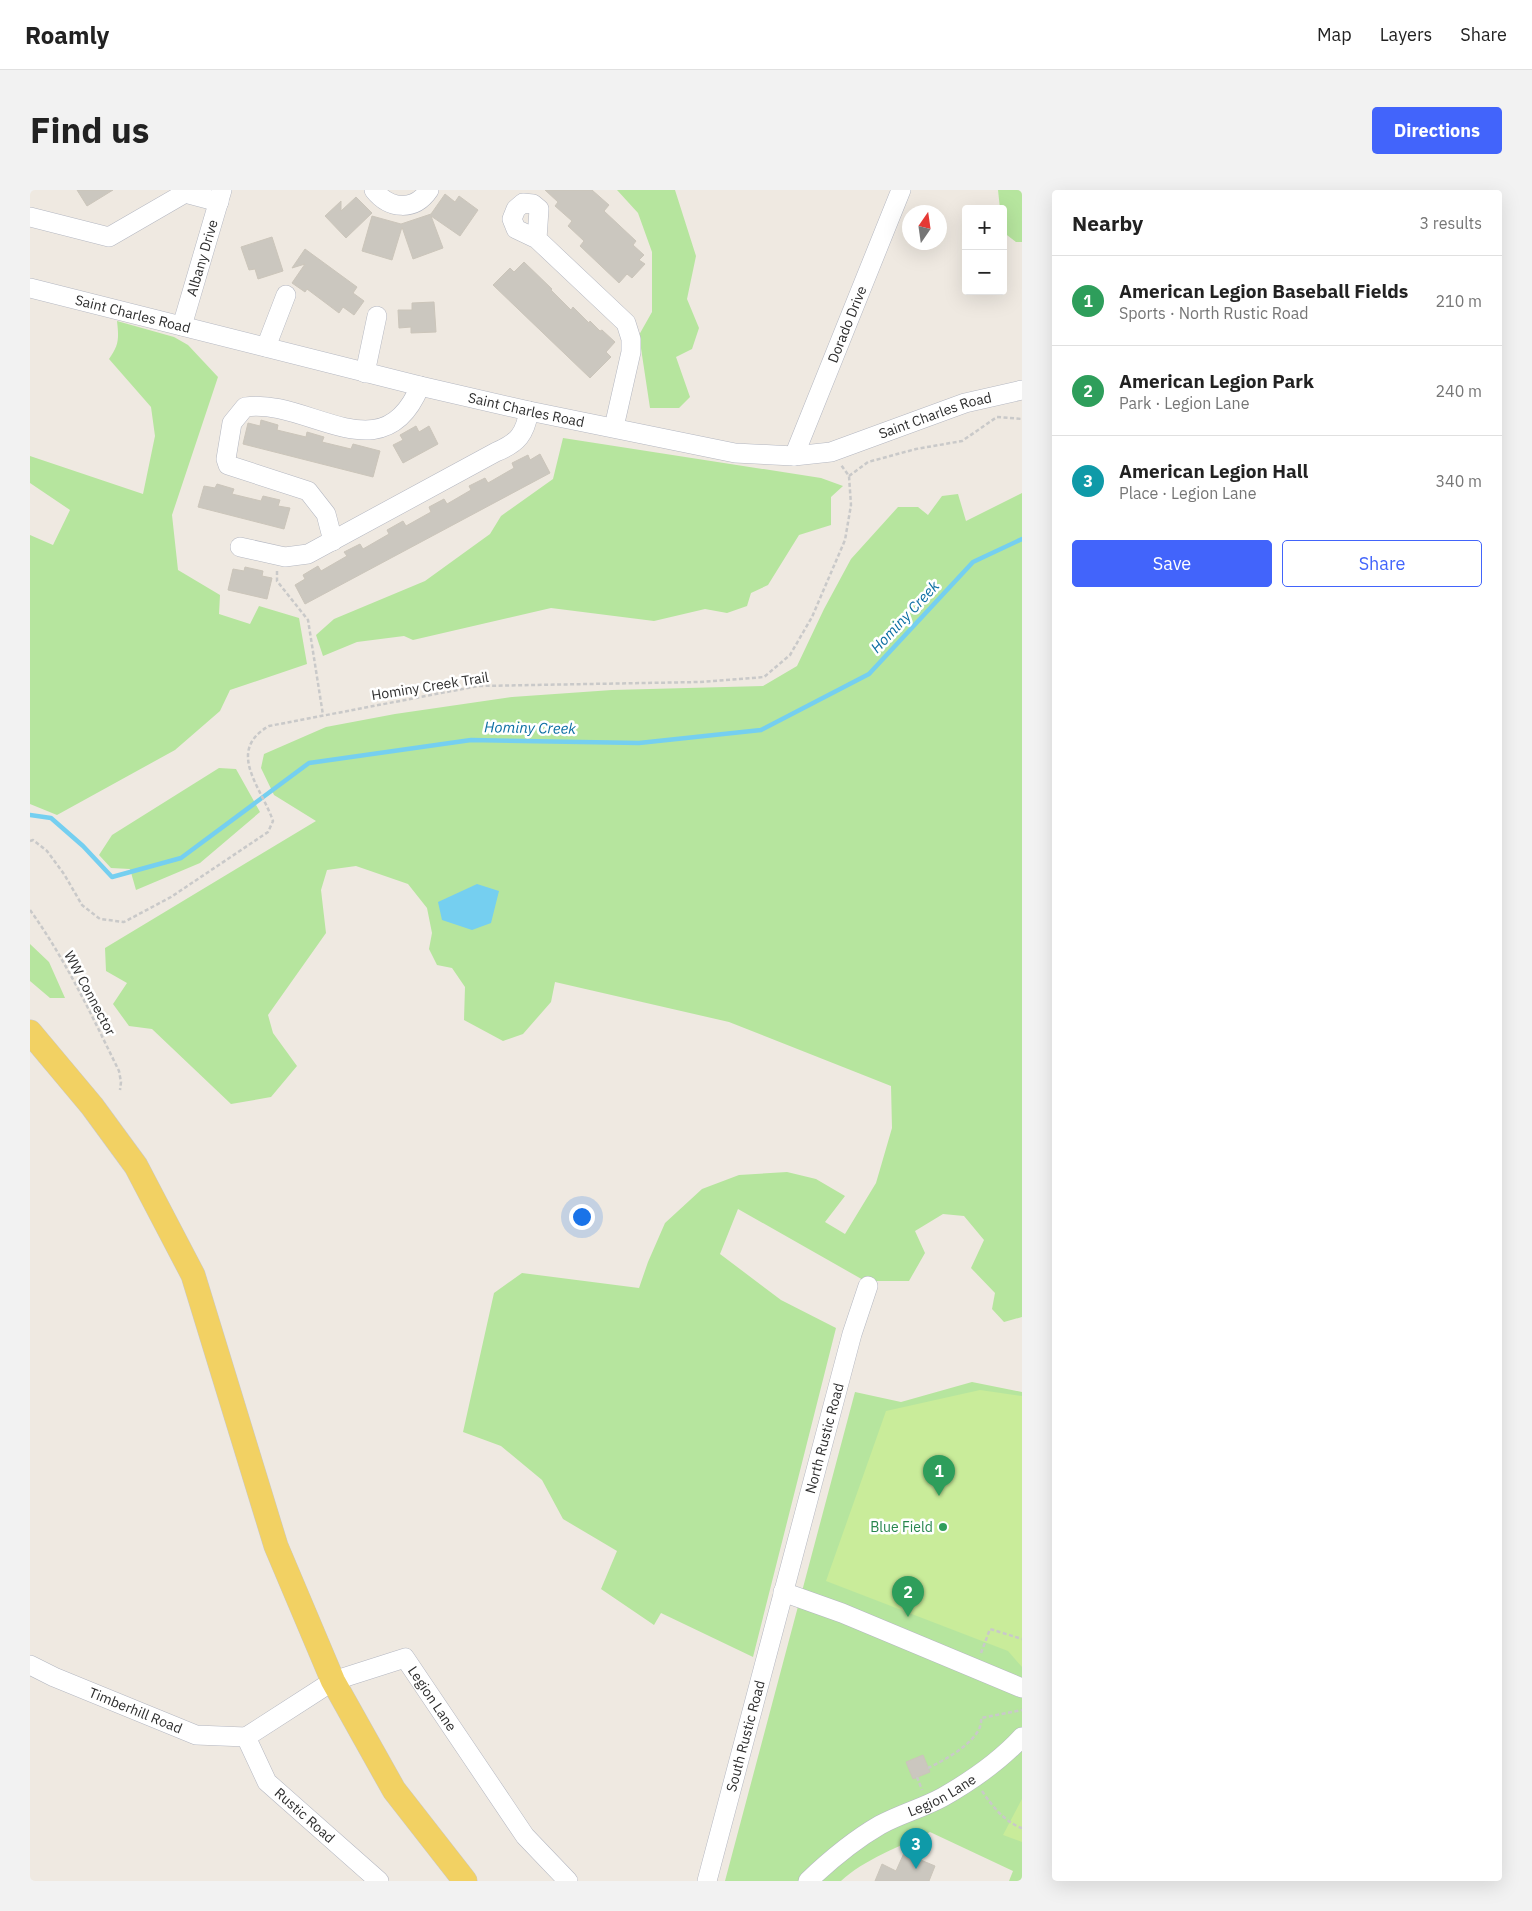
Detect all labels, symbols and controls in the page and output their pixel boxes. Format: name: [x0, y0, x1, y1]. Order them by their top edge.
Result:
text: Roamly: [25, 19, 109, 51]
text: Map: [1317, 23, 1352, 46]
text: Layers: [1380, 23, 1432, 46]
text: Share: [1460, 23, 1507, 46]
text: Find us: [30, 107, 149, 153]
button: Directions: [1372, 107, 1502, 154]
north arrow: [902, 205, 947, 250]
map controls: [962, 205, 1007, 295]
button: +: [962, 205, 1007, 250]
text: Nearby: [1072, 209, 1143, 237]
text: 3 results: [1419, 213, 1482, 233]
street label: Albany Drive: [182, 217, 222, 298]
button: −: [962, 250, 1007, 295]
text: American Legion Baseball Fields: [1119, 279, 1408, 303]
street label: Dorado Drive: [823, 283, 871, 365]
street label: Saint Charles Road: [73, 291, 192, 337]
text: 1: [1083, 291, 1093, 311]
text: 210 m: [1435, 291, 1482, 311]
text: Sports · North Rustic Road: [1119, 303, 1309, 323]
text: American Legion Park: [1119, 369, 1314, 393]
text: 2: [1083, 381, 1093, 401]
text: 240 m: [1435, 381, 1482, 401]
street label: Saint Charles Road: [466, 388, 586, 431]
street label: Saint Charles Road: [876, 388, 993, 443]
text: Park · Legion Lane: [1119, 393, 1249, 413]
text: American Legion Hall: [1119, 459, 1308, 483]
text: 3: [1083, 471, 1093, 491]
text: 340 m: [1435, 471, 1482, 491]
text: Place · Legion Lane: [1119, 483, 1256, 503]
button: Save: [1072, 540, 1272, 587]
button: Share: [1282, 540, 1482, 587]
water label: Hominy Creek: [866, 576, 943, 657]
street label: Hominy Creek Trail: [370, 668, 490, 704]
water label: Hominy Creek: [484, 717, 576, 738]
street label: WW Connector: [60, 948, 120, 1038]
your location: [569, 1204, 595, 1230]
street label: North Rustic Road: [801, 1381, 848, 1496]
pin: 1: [923, 1455, 955, 1496]
place label: Blue Field: [870, 1518, 933, 1536]
marker: Blue Field: [937, 1521, 949, 1533]
pin: 2: [892, 1576, 924, 1617]
street label: Legion Lane: [404, 1663, 461, 1735]
street label: South Rustic Road: [722, 1678, 769, 1794]
street label: Timberhill Road: [86, 1683, 185, 1737]
street label: Legion Lane: [905, 1770, 980, 1821]
street label: Rustic Road: [271, 1784, 339, 1847]
pin: 3: [900, 1828, 932, 1869]

